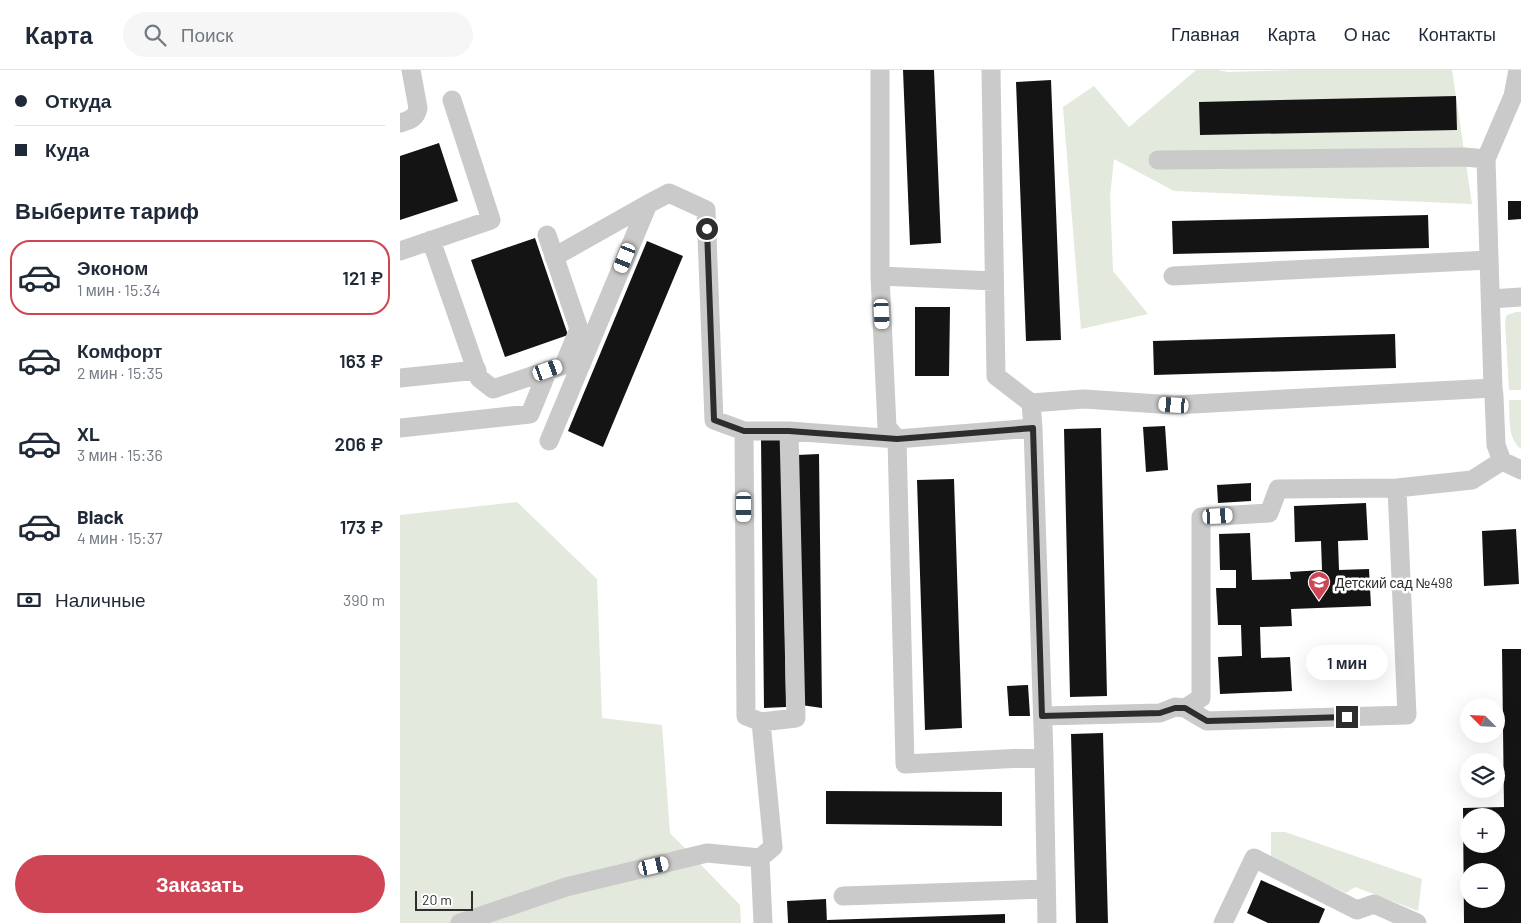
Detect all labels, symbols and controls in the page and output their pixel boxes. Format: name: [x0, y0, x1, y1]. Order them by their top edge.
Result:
search box: [123, 12, 473, 57]
text: Карта: [25, 20, 93, 49]
icon: search: [141, 21, 169, 49]
text: Поиск: [181, 23, 233, 46]
text: Главная: [1171, 23, 1240, 45]
text: Карта: [1268, 23, 1316, 45]
text: О нас: [1344, 23, 1390, 45]
text: Контакты: [1418, 23, 1496, 45]
text: Откуда: [45, 89, 111, 112]
text: Куда: [45, 138, 89, 161]
text: Выберите тариф: [15, 197, 199, 223]
route start: [696, 218, 718, 240]
car: [612, 241, 637, 275]
icon: car: [17, 255, 62, 300]
text: Эконом: [77, 256, 148, 279]
text: 121 ₽: [342, 266, 383, 289]
text: 1 мин · 15:34: [77, 280, 161, 299]
car: [873, 299, 890, 329]
icon: car: [17, 338, 62, 383]
text: Комфорт: [77, 339, 162, 362]
text: 163 ₽: [339, 349, 383, 372]
car: [531, 358, 564, 382]
text: 2 мин · 15:35: [77, 363, 163, 382]
car: [1158, 396, 1189, 414]
icon: car: [17, 421, 62, 466]
text: XL: [77, 422, 100, 445]
text: 206 ₽: [335, 432, 383, 455]
text: 3 мин · 15:36: [77, 445, 163, 464]
car: [736, 492, 751, 522]
icon: car: [17, 504, 62, 549]
text: Black: [77, 505, 124, 528]
car: [1202, 508, 1233, 524]
text: 173 ₽: [340, 515, 383, 538]
text: 4 мин · 15:37: [77, 528, 163, 547]
school or university icon: Детский сад №498: [1307, 570, 1331, 601]
place label: Детский сад №498: [1335, 574, 1453, 591]
icon: cash: [15, 586, 43, 614]
text: Наличные: [55, 588, 146, 611]
text: 390 m: [343, 590, 385, 609]
callout: 1 мин: [1306, 644, 1388, 680]
text: 1 мин: [1327, 653, 1367, 672]
north arrow: [1460, 698, 1505, 742]
map controls: [1460, 698, 1505, 908]
route end: [1336, 706, 1358, 728]
button: layers: [1460, 753, 1505, 798]
button: +: [1460, 808, 1505, 853]
button: Заказать: [15, 855, 385, 913]
car: [637, 855, 670, 877]
button: −: [1460, 863, 1505, 908]
scale bar: [415, 888, 472, 911]
text: 20 m: [422, 891, 452, 908]

